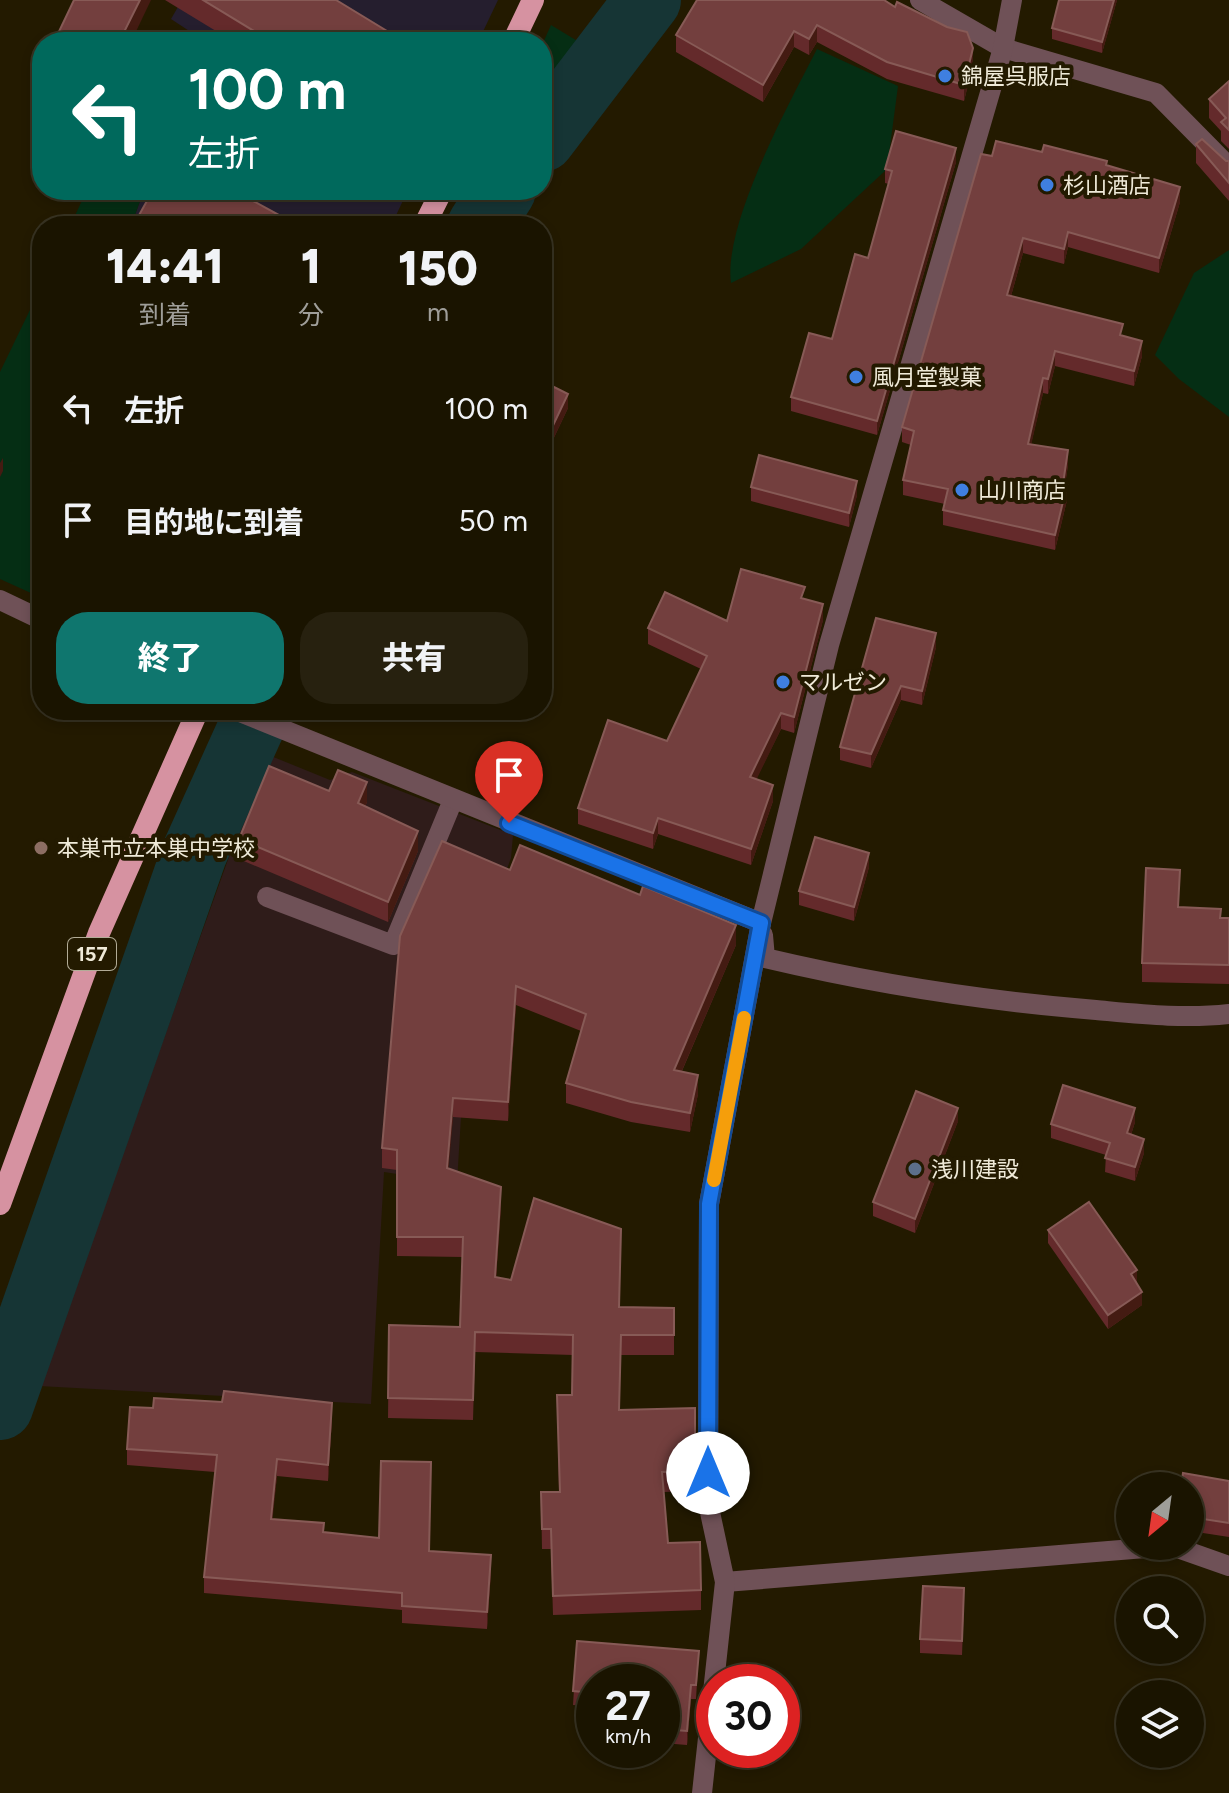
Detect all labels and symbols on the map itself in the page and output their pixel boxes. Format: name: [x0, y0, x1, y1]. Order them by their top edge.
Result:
place label: 錦屋呉服店: [961, 63, 1071, 90]
marker: 錦屋呉服店: [936, 67, 954, 85]
place label: 杉山酒店: [1063, 172, 1151, 199]
marker: 杉山酒店: [1038, 176, 1056, 194]
place label: 風月堂製菓: [872, 364, 982, 391]
marker: 風月堂製菓: [847, 368, 865, 386]
place label: 山川商店: [978, 477, 1066, 504]
marker: 山川商店: [953, 481, 971, 499]
place label: マルゼン: [799, 669, 887, 696]
marker: マルゼン: [774, 673, 792, 691]
pin: [475, 741, 543, 823]
place label: 本巣市立本巣中学校: [57, 835, 255, 862]
marker: 本巣市立本巣中学校: [32, 839, 50, 857]
road number: 157: [68, 938, 116, 970]
place label: 浅川建設: [931, 1156, 1019, 1183]
marker: 浅川建設: [906, 1160, 924, 1178]
position arrow: [666, 1431, 750, 1515]
north arrow: [1116, 1472, 1204, 1560]
speed limit sign: 30: [696, 1664, 800, 1768]

